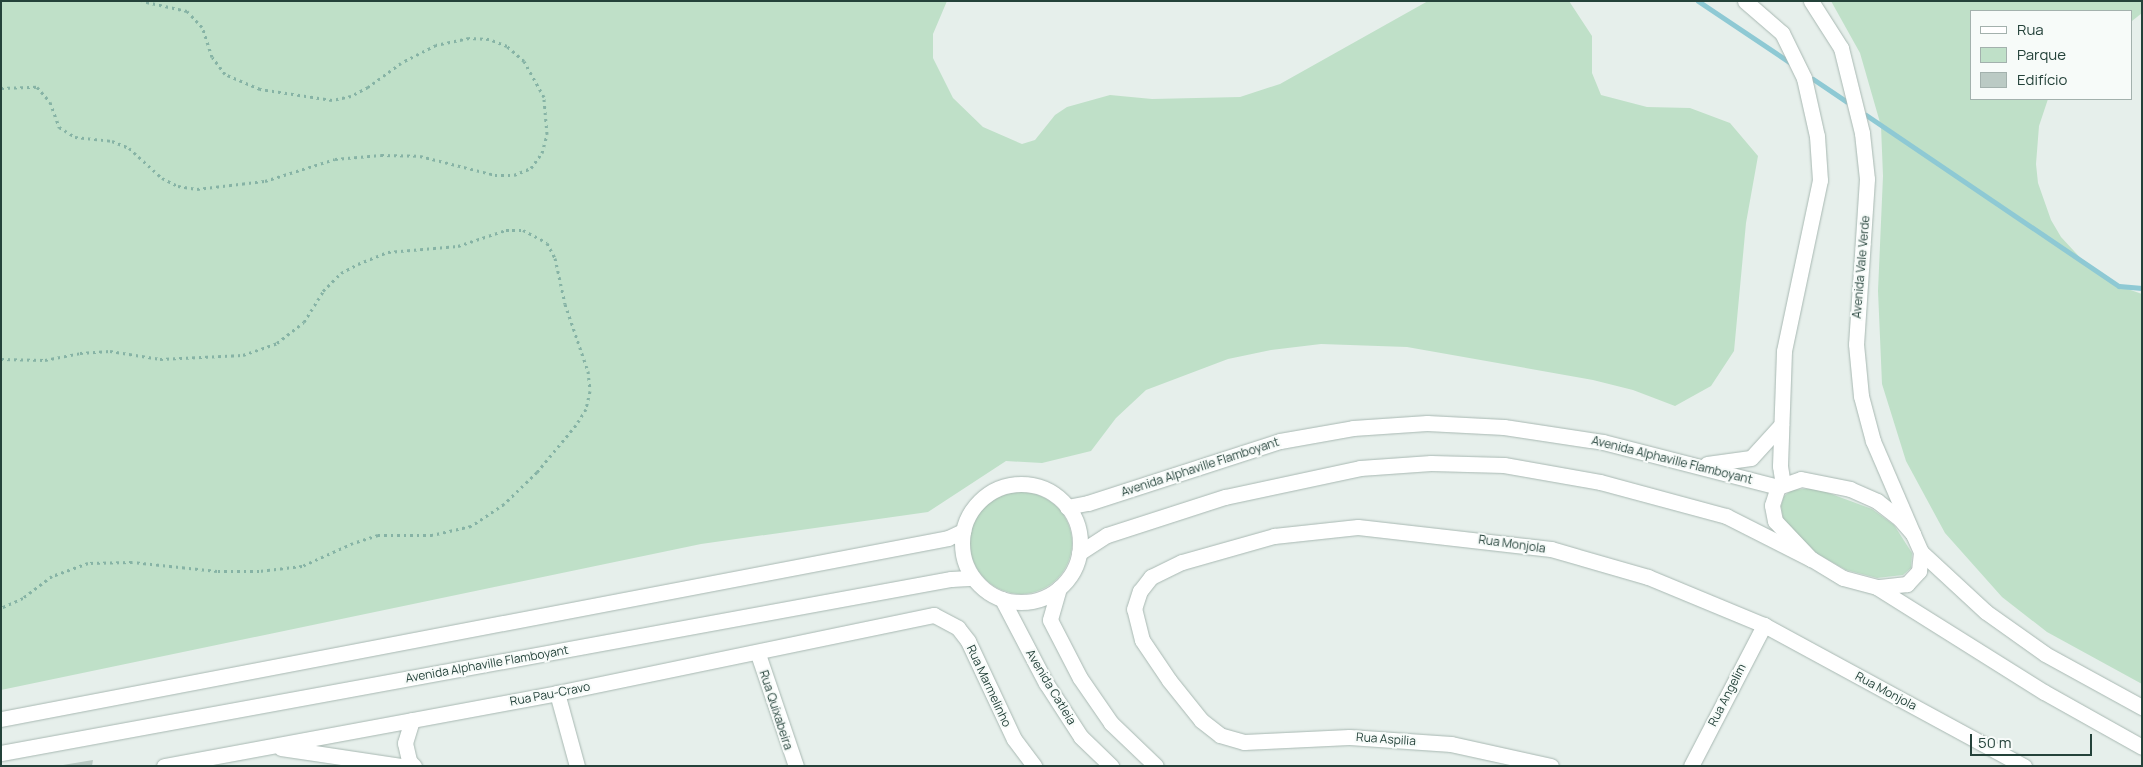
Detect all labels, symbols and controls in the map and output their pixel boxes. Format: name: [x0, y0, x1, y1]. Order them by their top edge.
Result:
legend: [1970, 10, 2133, 100]
text: Rua: [2017, 19, 2044, 40]
text: Parque: [2017, 44, 2066, 65]
text: Edifício: [2017, 69, 2067, 90]
street label: Avenida Vale Verde: [1849, 215, 1873, 319]
street label: Avenida Alphaville Flamboyant: [1590, 433, 1754, 487]
street label: Avenida Alphaville Flamboyant: [1119, 435, 1281, 499]
street label: Rua Monjola: [1478, 532, 1546, 556]
street label: Avenida Alphaville Flamboyant: [404, 643, 570, 685]
street label: Rua Marmelinho: [964, 643, 1014, 729]
street label: Avenida Catleia: [1023, 647, 1079, 727]
street label: Rua Angelim: [1705, 661, 1749, 729]
street label: Rua Quixabeira: [756, 668, 796, 752]
street label: Rua Monjola: [1853, 669, 1919, 713]
street label: Rua Pau-Cravo: [509, 679, 591, 709]
scale bar: [1973, 724, 2096, 756]
street label: Rua Aspilia: [1356, 730, 1416, 748]
text: 50 m: [1978, 732, 2012, 753]

